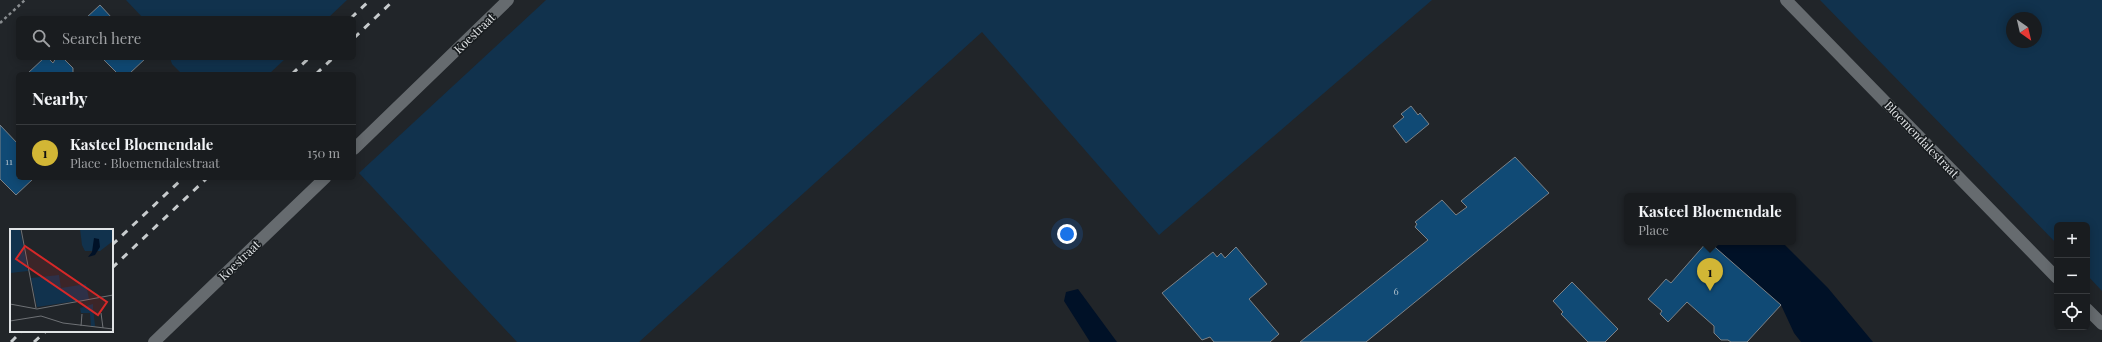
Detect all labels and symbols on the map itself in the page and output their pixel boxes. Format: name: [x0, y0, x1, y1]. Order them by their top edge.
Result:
street label: Koestraat: [450, 9, 499, 57]
north arrow: [2006, 12, 2042, 48]
street label: Bloemendalestraat: [1881, 97, 1963, 181]
house number: 11: [5, 154, 13, 168]
your location: [1057, 224, 1077, 244]
inset map: [10, 229, 113, 332]
street label: Koestraat: [215, 236, 264, 284]
pin: 1: [1697, 258, 1723, 291]
house number: 6: [1393, 284, 1399, 298]

